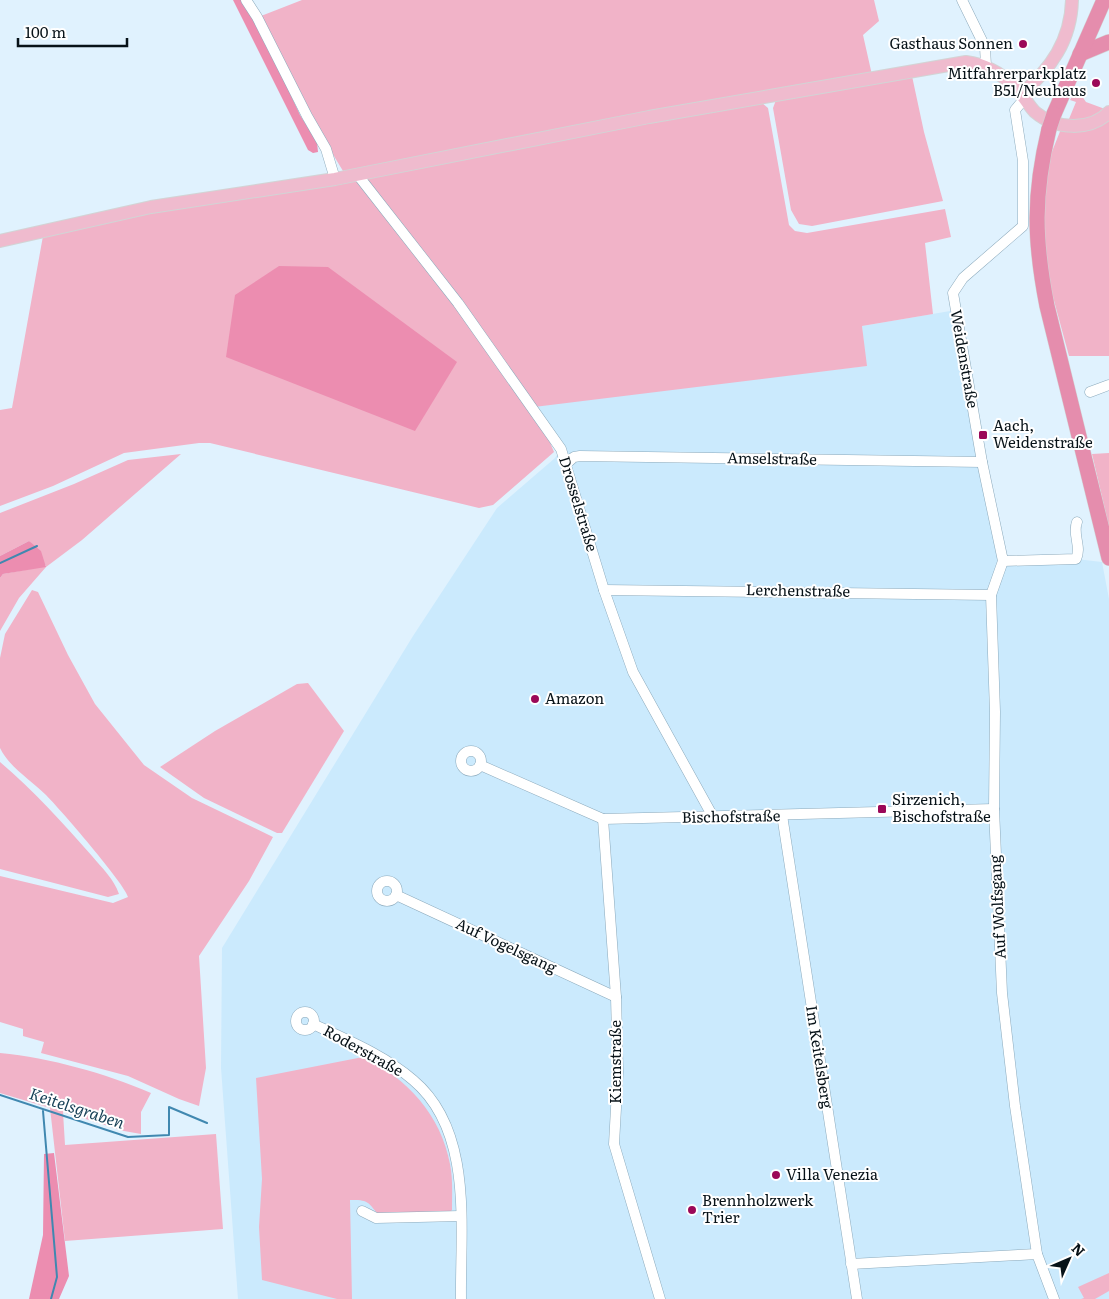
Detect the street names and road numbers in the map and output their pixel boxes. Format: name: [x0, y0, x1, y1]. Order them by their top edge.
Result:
street label: Weidenstraße: [945, 308, 985, 410]
street label: Amselstraße: [727, 445, 817, 470]
street label: Drosselstraße: [554, 453, 605, 554]
street label: Lerchenstraße: [746, 577, 851, 602]
street label: Bischofstraße: [681, 803, 781, 828]
street label: Auf Wolfsgang: [982, 854, 1011, 960]
street label: Auf Vogelsgang: [452, 911, 561, 978]
street label: Im Keitelsberg: [801, 1003, 840, 1111]
street label: Roderstraße: [319, 1018, 408, 1081]
street label: Kiemstraße: [603, 1020, 626, 1104]

